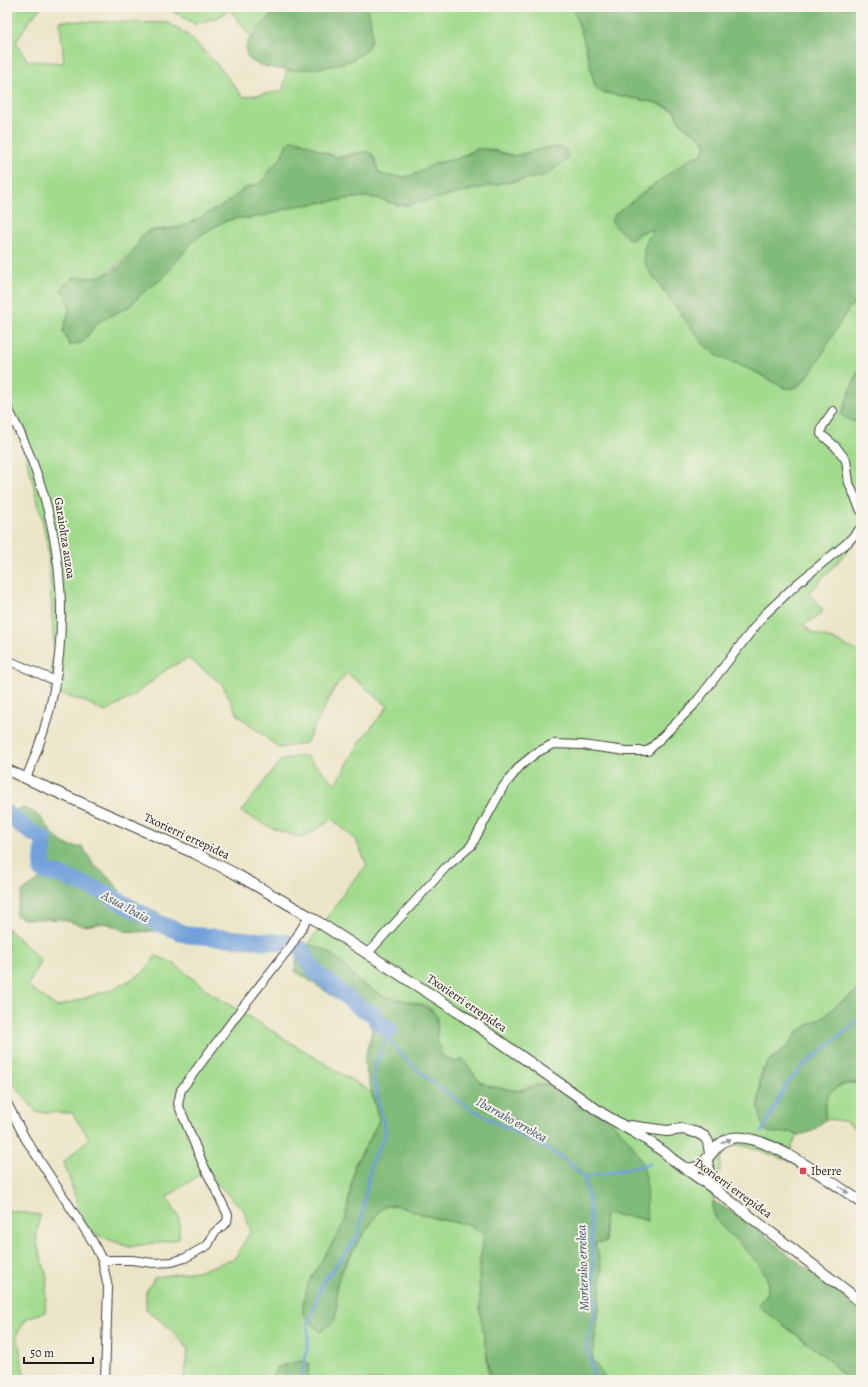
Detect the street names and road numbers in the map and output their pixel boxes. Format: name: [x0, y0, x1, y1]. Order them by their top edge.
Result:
street label: Garaioltza auzoa: [51, 496, 79, 580]
street label: Txorierri errepidea: [142, 809, 233, 863]
street label: Txorierri errepidea: [424, 970, 510, 1036]
street label: Txorierri errepidea: [691, 1154, 776, 1222]

